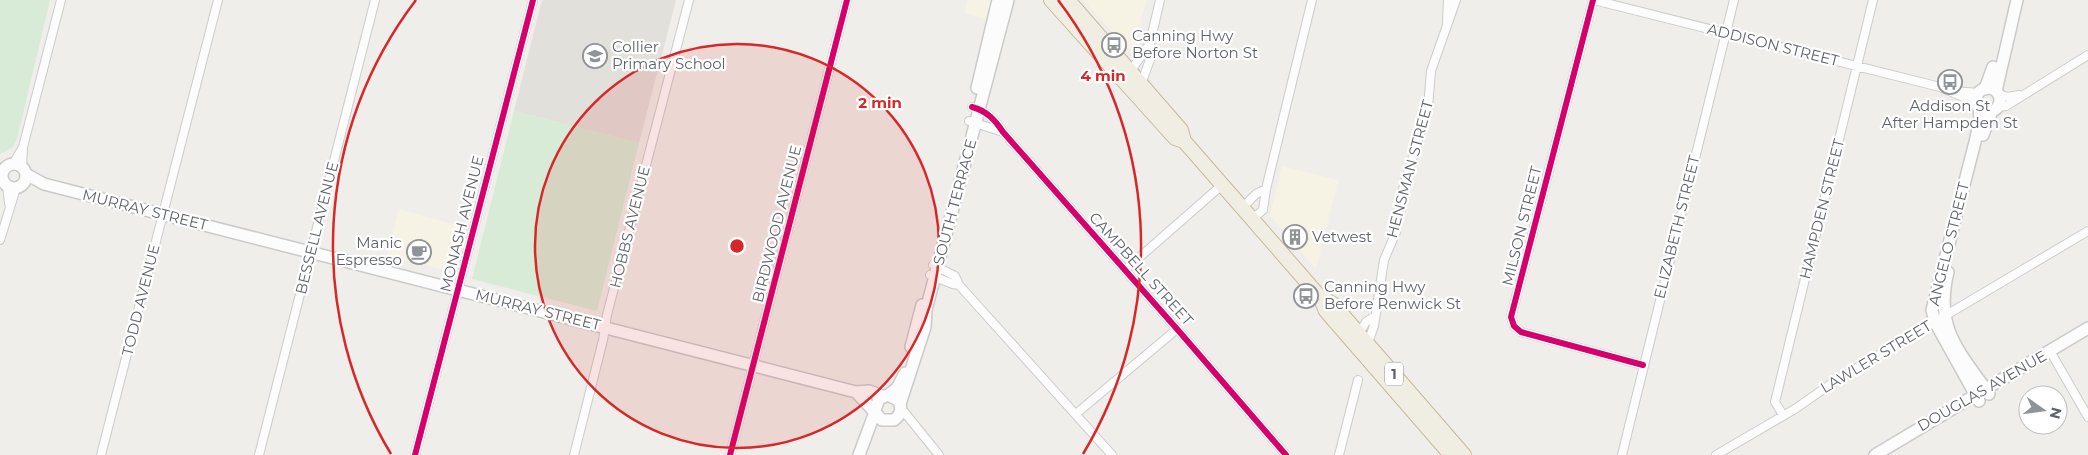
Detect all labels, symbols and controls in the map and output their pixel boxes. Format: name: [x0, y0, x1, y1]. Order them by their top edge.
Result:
street label: ADDISON STREET: [1705, 19, 1841, 70]
place label: Canning Hwy Before Norton St: [1132, 26, 1258, 62]
bus stop icon: Canning Hwy Before Norton St: [1101, 32, 1127, 58]
place label: Collier Primary School: [612, 37, 726, 73]
school or university icon: Collier Primary School: [582, 43, 608, 69]
text: 4 min: [1080, 66, 1126, 85]
bus stop icon: Addison St After Hampden St: [1937, 69, 1963, 95]
text: 2 min: [858, 93, 902, 112]
place label: Addison St After Hampden St: [1882, 96, 2018, 132]
street label: HENSMAN STREET: [1382, 97, 1437, 240]
street label: SOUTH TERRACE: [929, 137, 980, 267]
street label: HAMPDEN STREET: [1795, 137, 1848, 281]
street label: BIRDWOOD AVENUE: [748, 143, 805, 304]
street label: ELIZABETH STREET: [1649, 153, 1704, 301]
street label: MONASH AVENUE: [435, 154, 488, 294]
street label: BESSELL AVENUE: [291, 160, 342, 296]
street label: HOBBS AVENUE: [605, 164, 654, 290]
street label: MILSON STREET: [1497, 164, 1546, 288]
street label: ANGELO STREET: [1924, 180, 1973, 308]
street label: MURRAY STREET: [80, 185, 210, 234]
street label: CAMPBELL STREET: [1085, 208, 1198, 330]
building icon: Vetwest: [1282, 224, 1308, 250]
place label: Vetwest: [1312, 227, 1372, 246]
place label: Manic Espresso: [336, 233, 402, 269]
centre of rings: [728, 237, 746, 255]
cafe icon: Manic Espresso: [406, 239, 432, 265]
street label: TODD AVENUE: [117, 242, 164, 358]
place label: Canning Hwy Before Renwick St: [1324, 277, 1461, 313]
bus stop icon: Canning Hwy Before Renwick St: [1293, 283, 1319, 309]
street label: MURRAY STREET: [473, 285, 603, 334]
street label: LAWLER STREET: [1817, 316, 1935, 397]
street label: DOUGLAS AVENUE: [1914, 346, 2050, 435]
road number: 1: [1385, 362, 1403, 386]
north arrow: [2018, 385, 2068, 435]
text: N: [2046, 405, 2066, 421]

